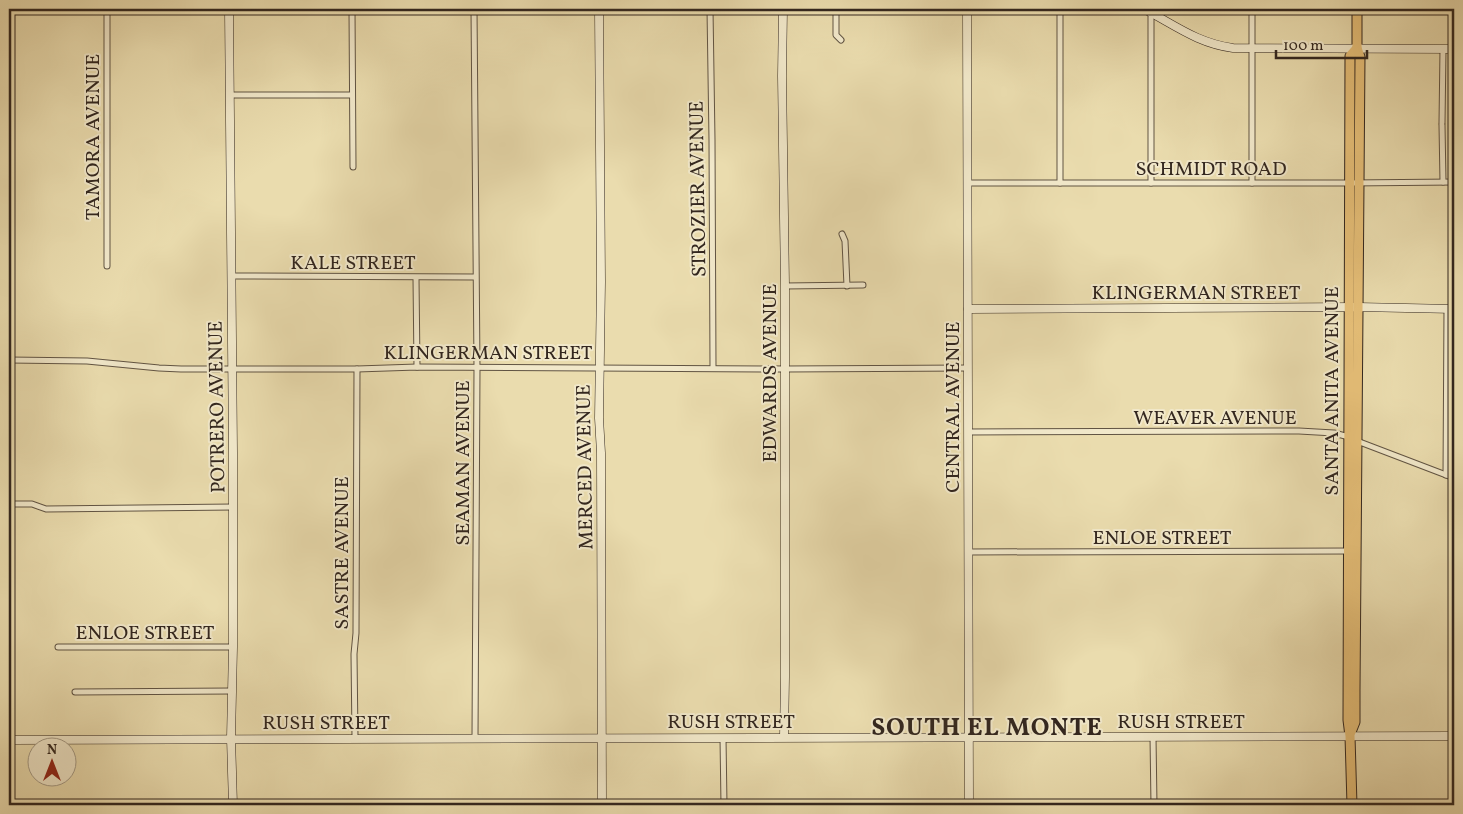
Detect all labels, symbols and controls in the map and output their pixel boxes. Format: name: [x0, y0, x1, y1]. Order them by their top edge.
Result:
scale bar: [1276, 28, 1367, 60]
text: 100 m: [1283, 36, 1323, 57]
street label: TAMORA AVENUE: [80, 54, 108, 220]
street label: STROZIER AVENUE: [683, 101, 715, 277]
street label: SCHMIDT ROAD: [1136, 156, 1286, 184]
street label: KALE STREET: [290, 250, 416, 278]
street label: KLINGERMAN STREET: [1092, 280, 1301, 308]
street label: EDWARDS AVENUE: [757, 284, 785, 463]
street label: SANTA ANITA AVENUE: [1319, 286, 1347, 496]
street label: POTRERO AVENUE: [202, 321, 234, 493]
street label: CENTRAL AVENUE: [940, 321, 968, 493]
street label: KLINGERMAN STREET: [384, 340, 593, 368]
street label: SEAMAN AVENUE: [450, 380, 478, 546]
street label: MERCED AVENUE: [571, 384, 601, 550]
street label: WEAVER AVENUE: [1133, 405, 1297, 433]
street label: SASTRE AVENUE: [329, 476, 357, 630]
street label: ENLOE STREET: [1092, 525, 1232, 553]
street label: ENLOE STREET: [75, 620, 215, 648]
street label: RUSH STREET: [667, 709, 795, 737]
street label: RUSH STREET: [1117, 709, 1245, 737]
street label: RUSH STREET: [262, 710, 390, 738]
district label: SOUTH EL MONTE: [871, 711, 1103, 746]
north arrow: [28, 736, 78, 786]
text: N: [47, 741, 57, 760]

